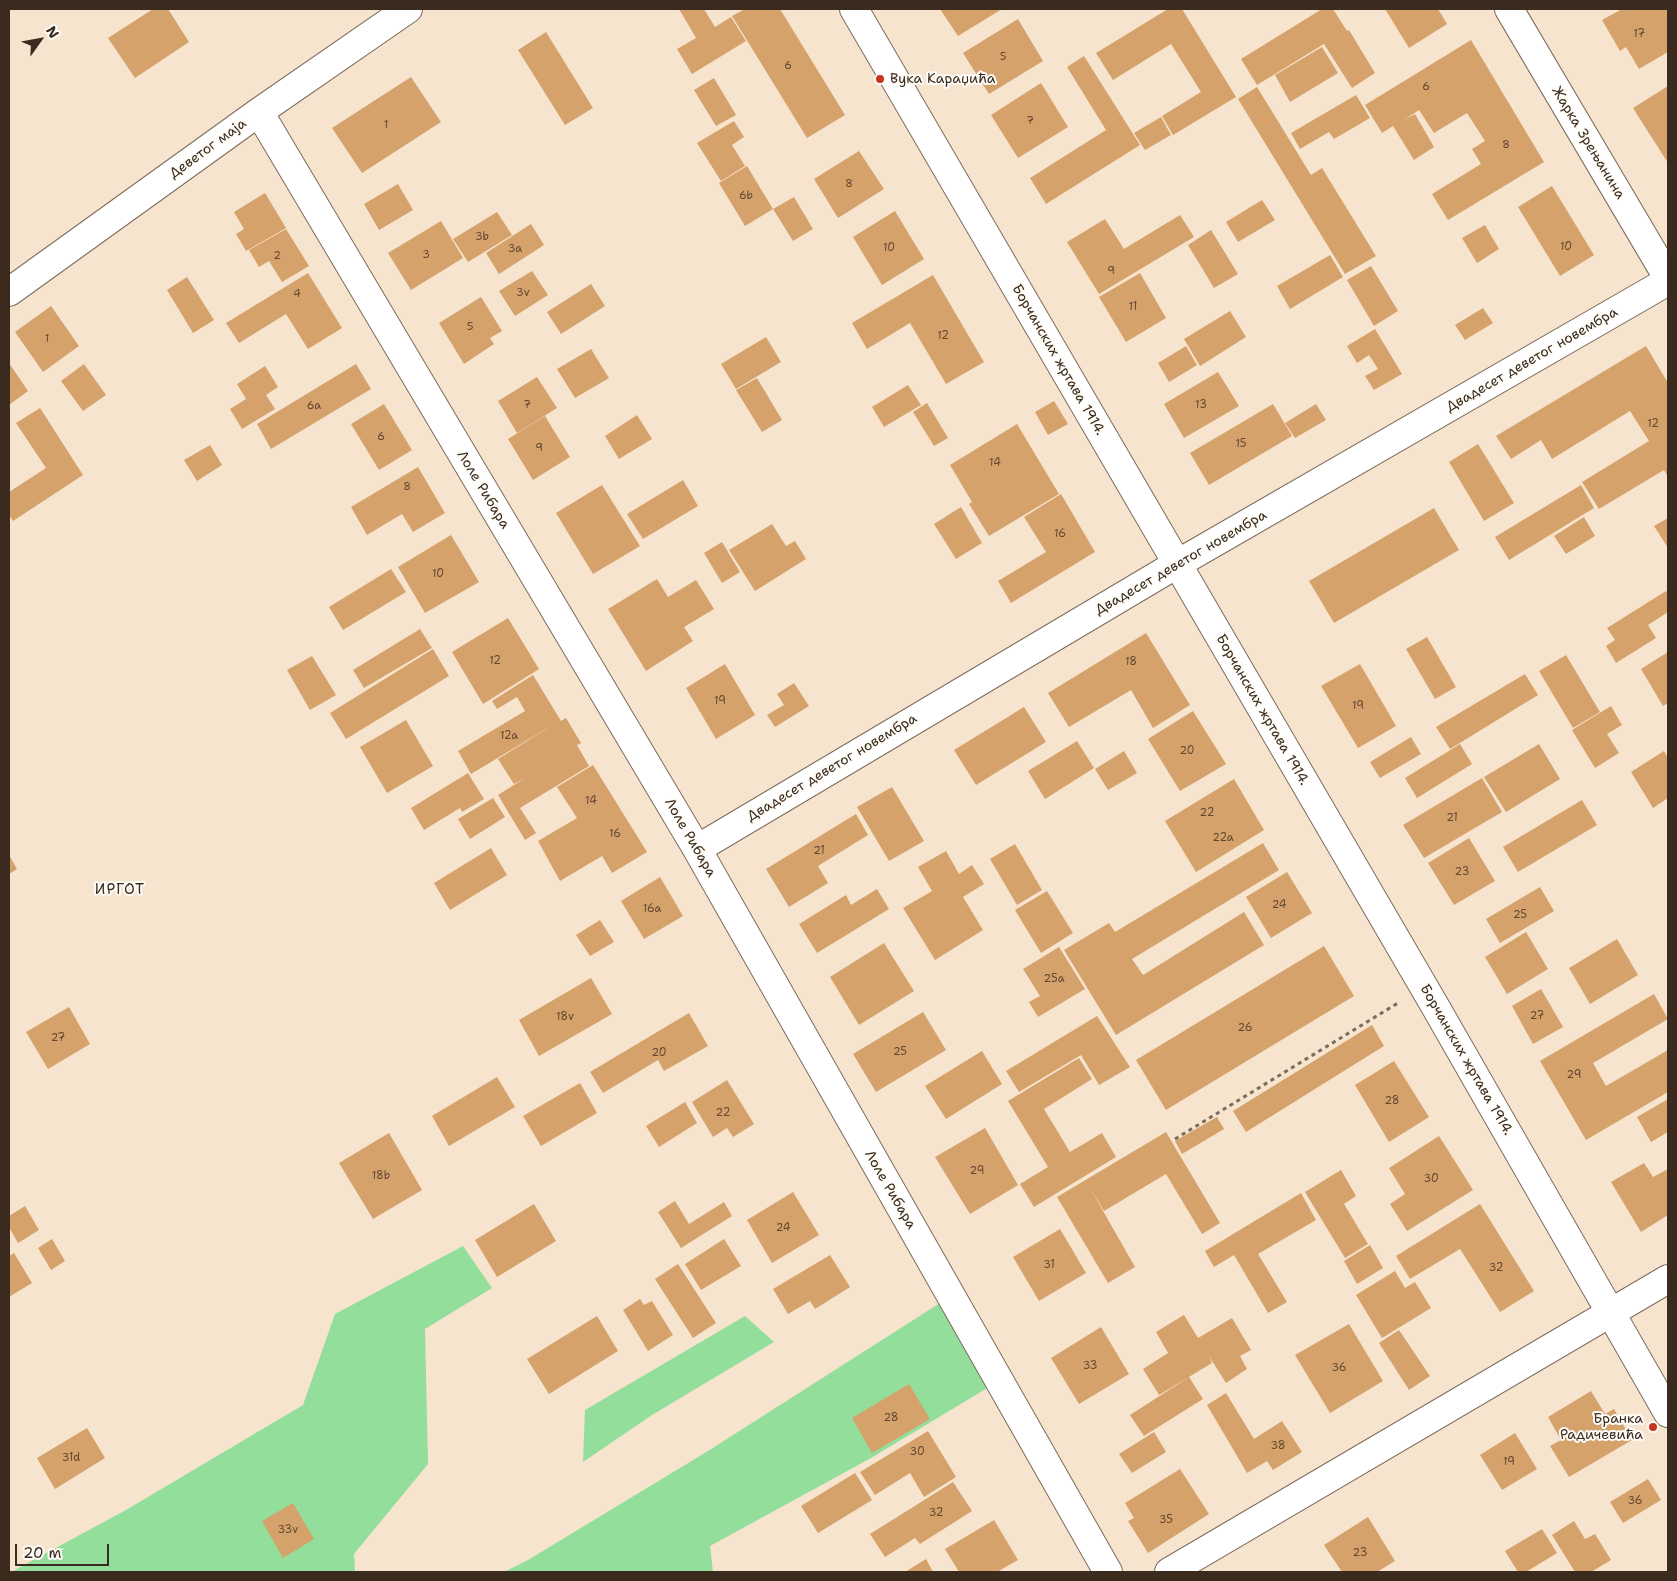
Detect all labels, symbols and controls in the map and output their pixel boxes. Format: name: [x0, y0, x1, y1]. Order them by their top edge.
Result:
north arrow: [15, 15, 65, 65]
text: N: [42, 23, 63, 42]
house number: 17: [1633, 27, 1645, 41]
house number: 5: [1000, 50, 1006, 64]
house number: 6: [784, 59, 792, 73]
place label: Вука Караџића: [890, 71, 996, 87]
marker: Вука Караџића: [874, 73, 886, 85]
house number: 6: [1422, 80, 1430, 94]
street label: Жарка Зрењанина: [1548, 84, 1628, 202]
house number: 7: [1026, 114, 1034, 128]
street label: Деветог маја: [166, 115, 250, 183]
house number: 1: [384, 118, 388, 132]
house number: 8: [1502, 138, 1510, 152]
house number: 8: [845, 177, 853, 191]
house number: 6b: [739, 189, 753, 203]
house number: 3b: [475, 230, 489, 244]
house number: 10: [1560, 240, 1572, 254]
house number: 10: [883, 241, 895, 255]
house number: 3a: [508, 242, 522, 256]
house number: 3: [422, 248, 430, 262]
house number: 2: [273, 249, 281, 263]
house number: 9: [1107, 264, 1115, 278]
street label: Борчанских жртава 1914.: [1008, 282, 1108, 438]
house number: 3v: [516, 286, 530, 300]
house number: 4: [293, 287, 301, 301]
house number: 11: [1129, 300, 1137, 314]
street label: Двадесет деветог новембра: [1443, 304, 1621, 416]
house number: 5: [467, 320, 473, 334]
house number: 12: [937, 329, 949, 343]
house number: 1: [45, 332, 49, 346]
house number: 7: [523, 398, 531, 412]
house number: 13: [1195, 398, 1207, 412]
house number: 6a: [307, 399, 321, 413]
house number: 12: [1647, 417, 1659, 431]
house number: 6: [377, 430, 385, 444]
house number: 15: [1235, 437, 1247, 451]
house number: 9: [535, 441, 543, 455]
street label: Лоле Рибара: [453, 448, 513, 532]
house number: 14: [989, 456, 1001, 470]
house number: 8: [403, 480, 411, 494]
street label: Двадесет деветог новембра: [1092, 507, 1270, 619]
house number: 16: [1054, 527, 1066, 541]
house number: 10: [432, 567, 444, 581]
street label: Борчанских жртава 1914.: [1212, 632, 1312, 788]
house number: 12: [489, 654, 501, 668]
house number: 18: [1125, 655, 1137, 669]
house number: 19: [714, 694, 726, 708]
house number: 19: [1352, 699, 1364, 713]
street label: Двадесет деветог новембра: [744, 710, 920, 826]
house number: 12a: [500, 729, 518, 743]
house number: 20: [1179, 744, 1195, 758]
house number: 14: [585, 794, 597, 808]
street label: Лоле Рибара: [661, 796, 719, 880]
house number: 22: [1200, 806, 1214, 820]
house number: 21: [1446, 811, 1458, 825]
house number: 16: [609, 827, 621, 841]
house number: 22a: [1212, 831, 1234, 845]
house number: 21: [813, 844, 825, 858]
house number: 23: [1455, 865, 1469, 879]
district label: ИРГОТ: [94, 881, 146, 899]
house number: 24: [1272, 898, 1286, 912]
house number: 16a: [643, 902, 661, 916]
house number: 25: [1513, 908, 1527, 922]
house number: 25a: [1043, 972, 1065, 986]
street label: Борчанских жртава 1914.: [1416, 982, 1516, 1138]
house number: 27: [1530, 1009, 1544, 1023]
house number: 18v: [556, 1010, 574, 1024]
house number: 26: [1238, 1021, 1252, 1035]
house number: 27: [51, 1031, 65, 1045]
house number: 25: [893, 1045, 907, 1059]
house number: 20: [651, 1046, 667, 1060]
house number: 29: [1567, 1068, 1581, 1082]
house number: 28: [1384, 1094, 1400, 1108]
house number: 22: [716, 1106, 730, 1120]
street label: Лоле Рибара: [861, 1148, 919, 1232]
house number: 29: [970, 1164, 984, 1178]
house number: 18b: [372, 1169, 390, 1183]
house number: 30: [1423, 1172, 1439, 1186]
house number: 24: [776, 1221, 790, 1235]
house number: 31: [1043, 1258, 1055, 1272]
house number: 32: [1489, 1261, 1503, 1275]
house number: 33: [1083, 1359, 1097, 1373]
house number: 36: [1331, 1361, 1347, 1375]
house number: 28: [883, 1411, 899, 1425]
place label: Бранка Радичевића: [1560, 1411, 1643, 1444]
marker: Бранка Радичевића: [1647, 1421, 1659, 1433]
house number: 38: [1270, 1439, 1286, 1453]
house number: 30: [909, 1445, 925, 1459]
house number: 31d: [62, 1451, 80, 1465]
house number: 19: [1503, 1455, 1515, 1469]
house number: 36: [1627, 1494, 1643, 1508]
house number: 32: [929, 1506, 943, 1520]
house number: 35: [1159, 1513, 1173, 1527]
house number: 33v: [278, 1523, 298, 1537]
scale bar: [18, 1534, 111, 1566]
text: 20 m: [23, 1543, 62, 1563]
house number: 23: [1353, 1546, 1367, 1560]

